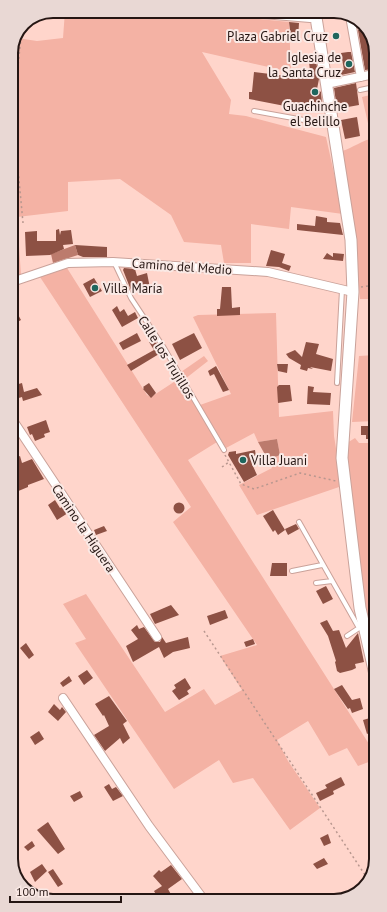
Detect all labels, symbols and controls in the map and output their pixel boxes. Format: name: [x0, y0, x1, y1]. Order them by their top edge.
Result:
place label: Plaza Gabriel Cruz: [227, 28, 328, 45]
marker: Plaza Gabriel Cruz: [331, 31, 341, 41]
place label: Iglesia de la Santa Cruz: [268, 49, 341, 81]
marker: Iglesia de la Santa Cruz: [344, 59, 354, 69]
marker: Guachinche el Belillo: [310, 87, 320, 97]
place label: Guachinche el Belillo: [283, 98, 347, 130]
street label: Camino del Medio: [131, 255, 233, 278]
place label: Villa María: [102, 280, 162, 297]
marker: Villa María: [90, 283, 100, 293]
street label: Calle los Trujillos: [134, 313, 199, 402]
place label: Villa Juani: [250, 452, 307, 469]
marker: Villa Juani: [238, 455, 248, 465]
street label: Camino la Higuera: [48, 481, 119, 576]
scale bar: [10, 878, 121, 904]
text: 100 m: [16, 884, 49, 899]

